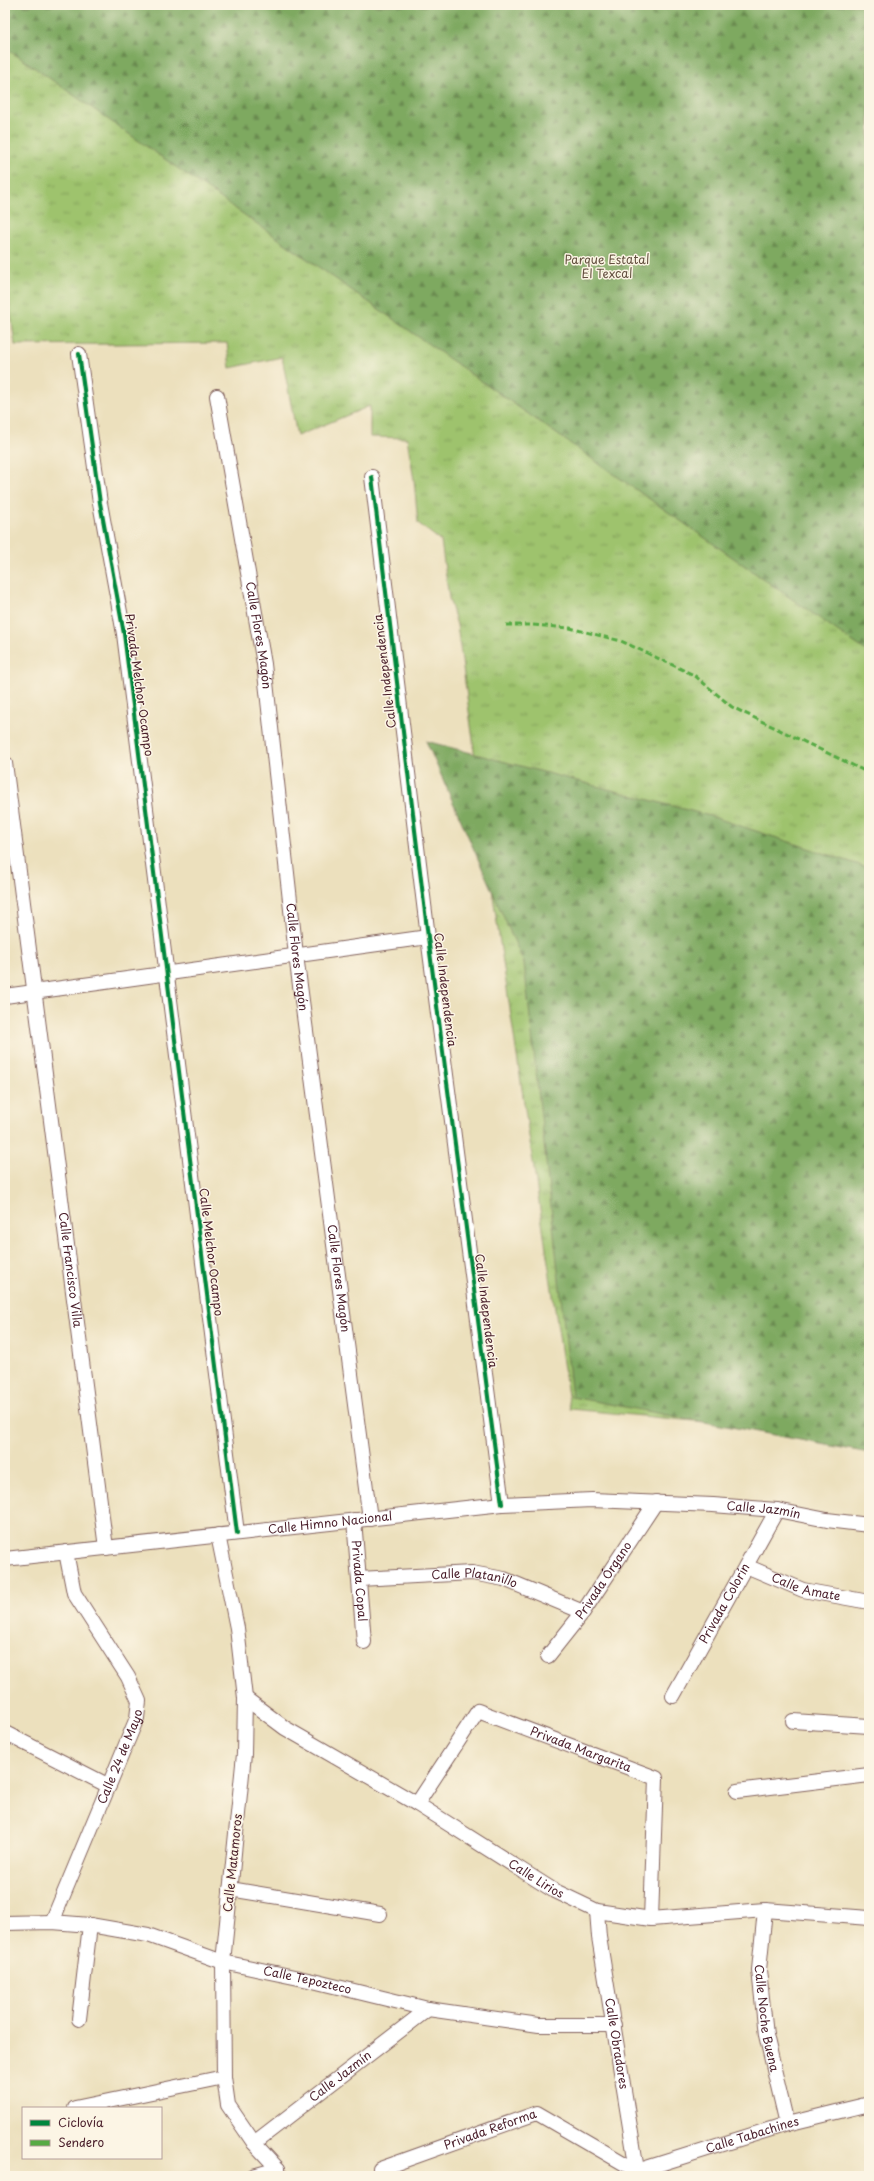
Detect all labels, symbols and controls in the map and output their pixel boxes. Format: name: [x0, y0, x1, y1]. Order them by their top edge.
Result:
park label: Parque Estatal El Texcal: [565, 250, 649, 282]
street label: Calle Flores Magón: [242, 580, 277, 690]
street label: Privada Melchor Ocampo: [121, 612, 159, 758]
street label: Calle Independencia: [368, 612, 400, 729]
street label: Calle Flores Magón: [282, 902, 313, 1012]
street label: Calle Independencia: [430, 932, 462, 1049]
street label: Calle Melchor Ocampo: [195, 1187, 229, 1317]
street label: Calle Francisco Villa: [55, 1211, 88, 1329]
street label: Calle Flores Magón: [323, 1223, 355, 1333]
street label: Calle Independencia: [471, 1253, 503, 1370]
street label: Calle Jazmín: [726, 1496, 802, 1523]
street label: Calle Himno Nacional: [267, 1506, 393, 1538]
street label: Privada Órgano: [571, 1537, 636, 1623]
street label: Privada Copal: [348, 1539, 372, 1622]
street label: Privada Colorín: [694, 1560, 754, 1646]
street label: Calle Platanillo: [431, 1563, 521, 1592]
street label: Calle Amate: [769, 1568, 842, 1605]
street label: Calle 24 de Mayo: [92, 1708, 146, 1807]
street label: Privada Margarita: [528, 1721, 635, 1776]
street label: Calle Matamoros: [218, 1812, 246, 1913]
street label: Calle Lirios: [505, 1854, 568, 1902]
street label: Calle Tepozteco: [262, 1961, 354, 1998]
street label: Calle Noche Buena: [751, 1964, 784, 2074]
street label: Calle Obradores: [601, 1996, 634, 2091]
street label: Calle Jazmín: [305, 2046, 375, 2106]
street label: Privada Reforma: [441, 2104, 539, 2154]
legend: [22, 2107, 162, 2159]
street label: Calle Tabachines: [703, 2111, 801, 2157]
text: Ciclovía: [58, 2113, 104, 2131]
text: Sendero: [58, 2133, 105, 2151]

